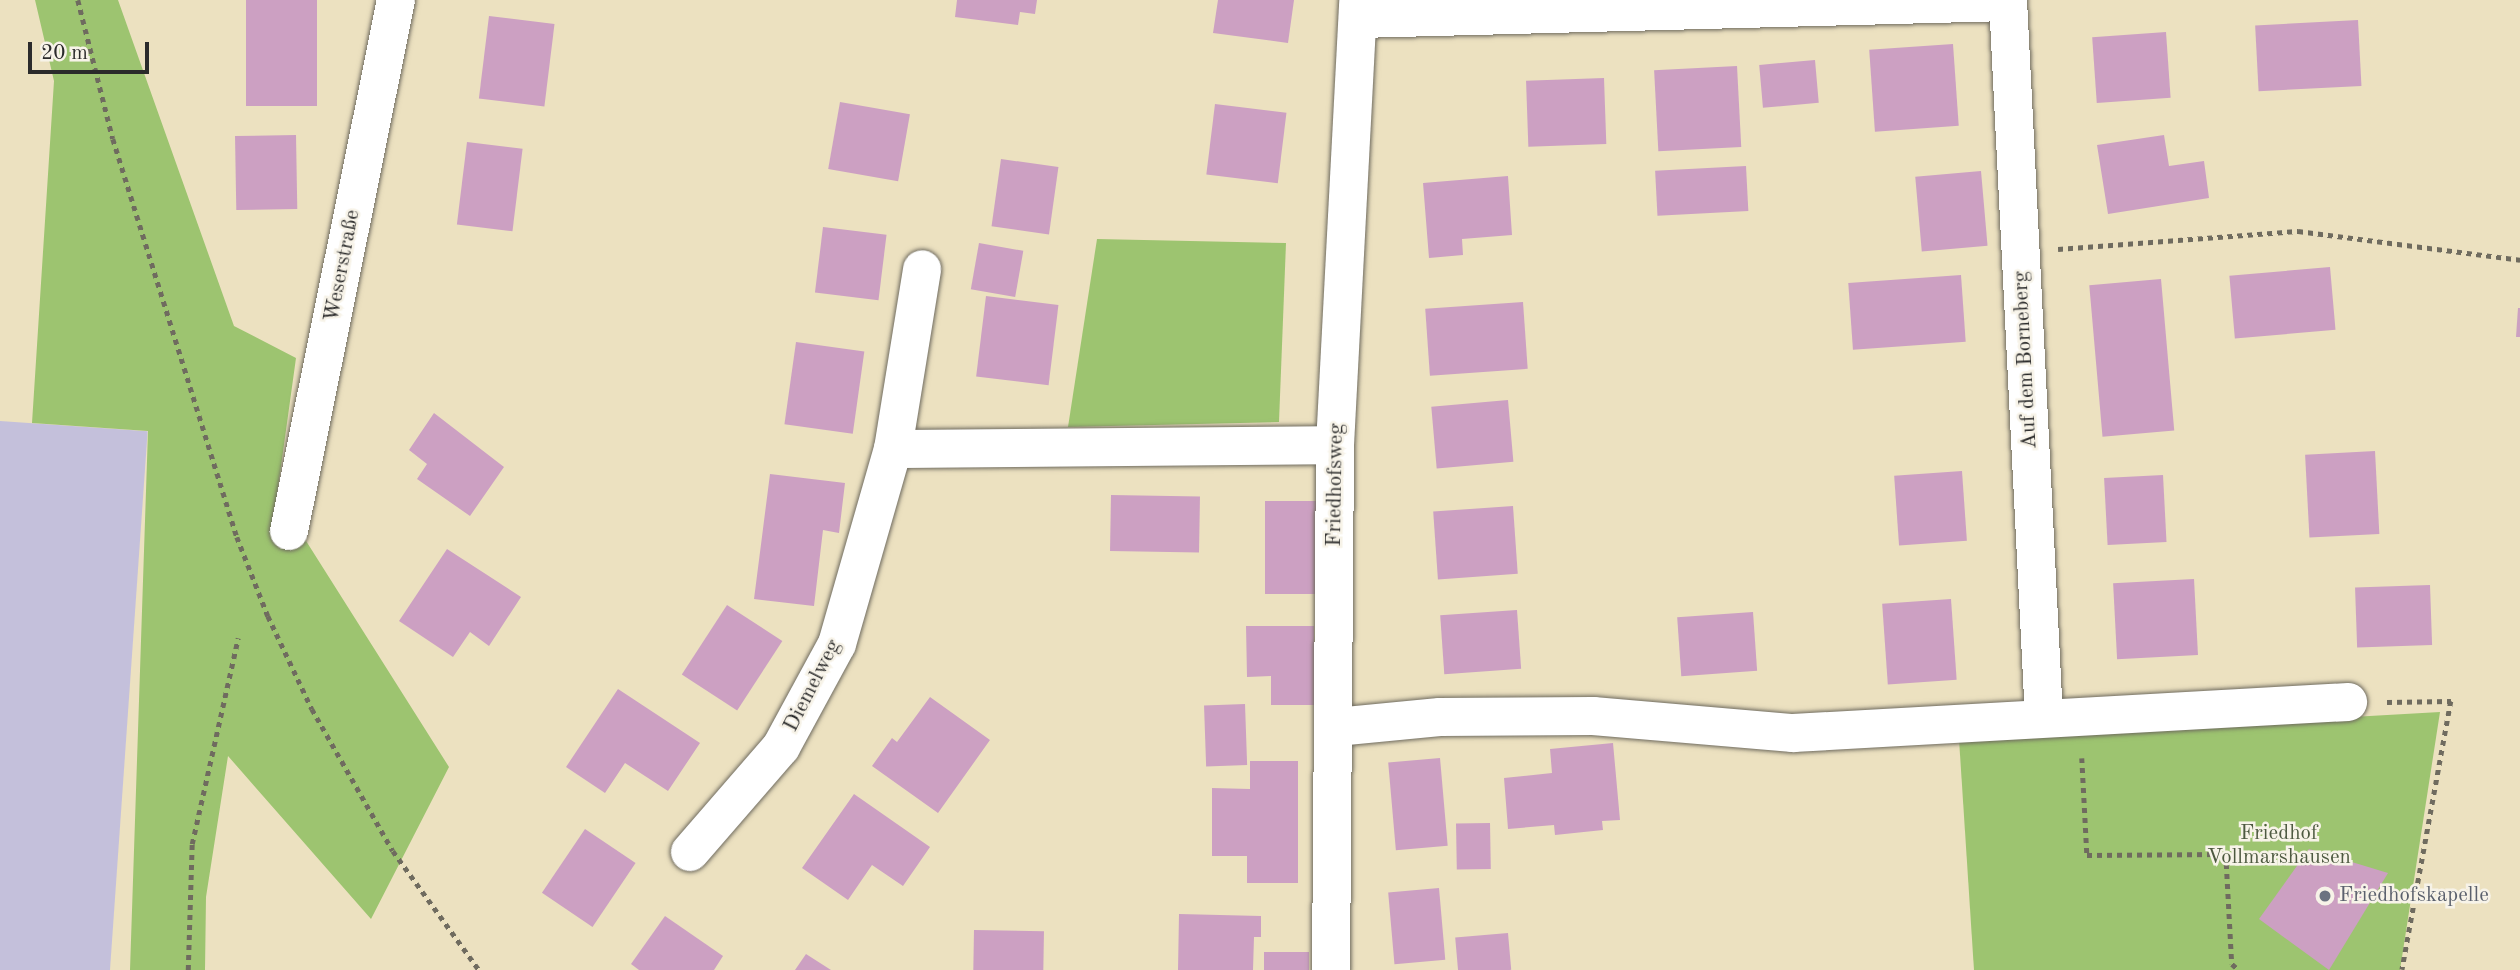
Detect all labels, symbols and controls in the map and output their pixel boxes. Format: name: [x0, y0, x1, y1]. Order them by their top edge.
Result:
scale bar: [32, 28, 152, 72]
text: 20 m: [41, 43, 88, 64]
street label: Weserstraße: [320, 208, 366, 324]
street label: Auf dem Borneberg: [2009, 270, 2043, 450]
street label: Friedhofsweg: [1322, 423, 1350, 547]
street label: Diemelweg: [779, 636, 847, 736]
park label: Friedhof Vollmarshausen: [2207, 821, 2351, 871]
place label: Friedhofskapelle: [2339, 883, 2489, 909]
marker: Friedhofskapelle: [2317, 888, 2333, 904]

